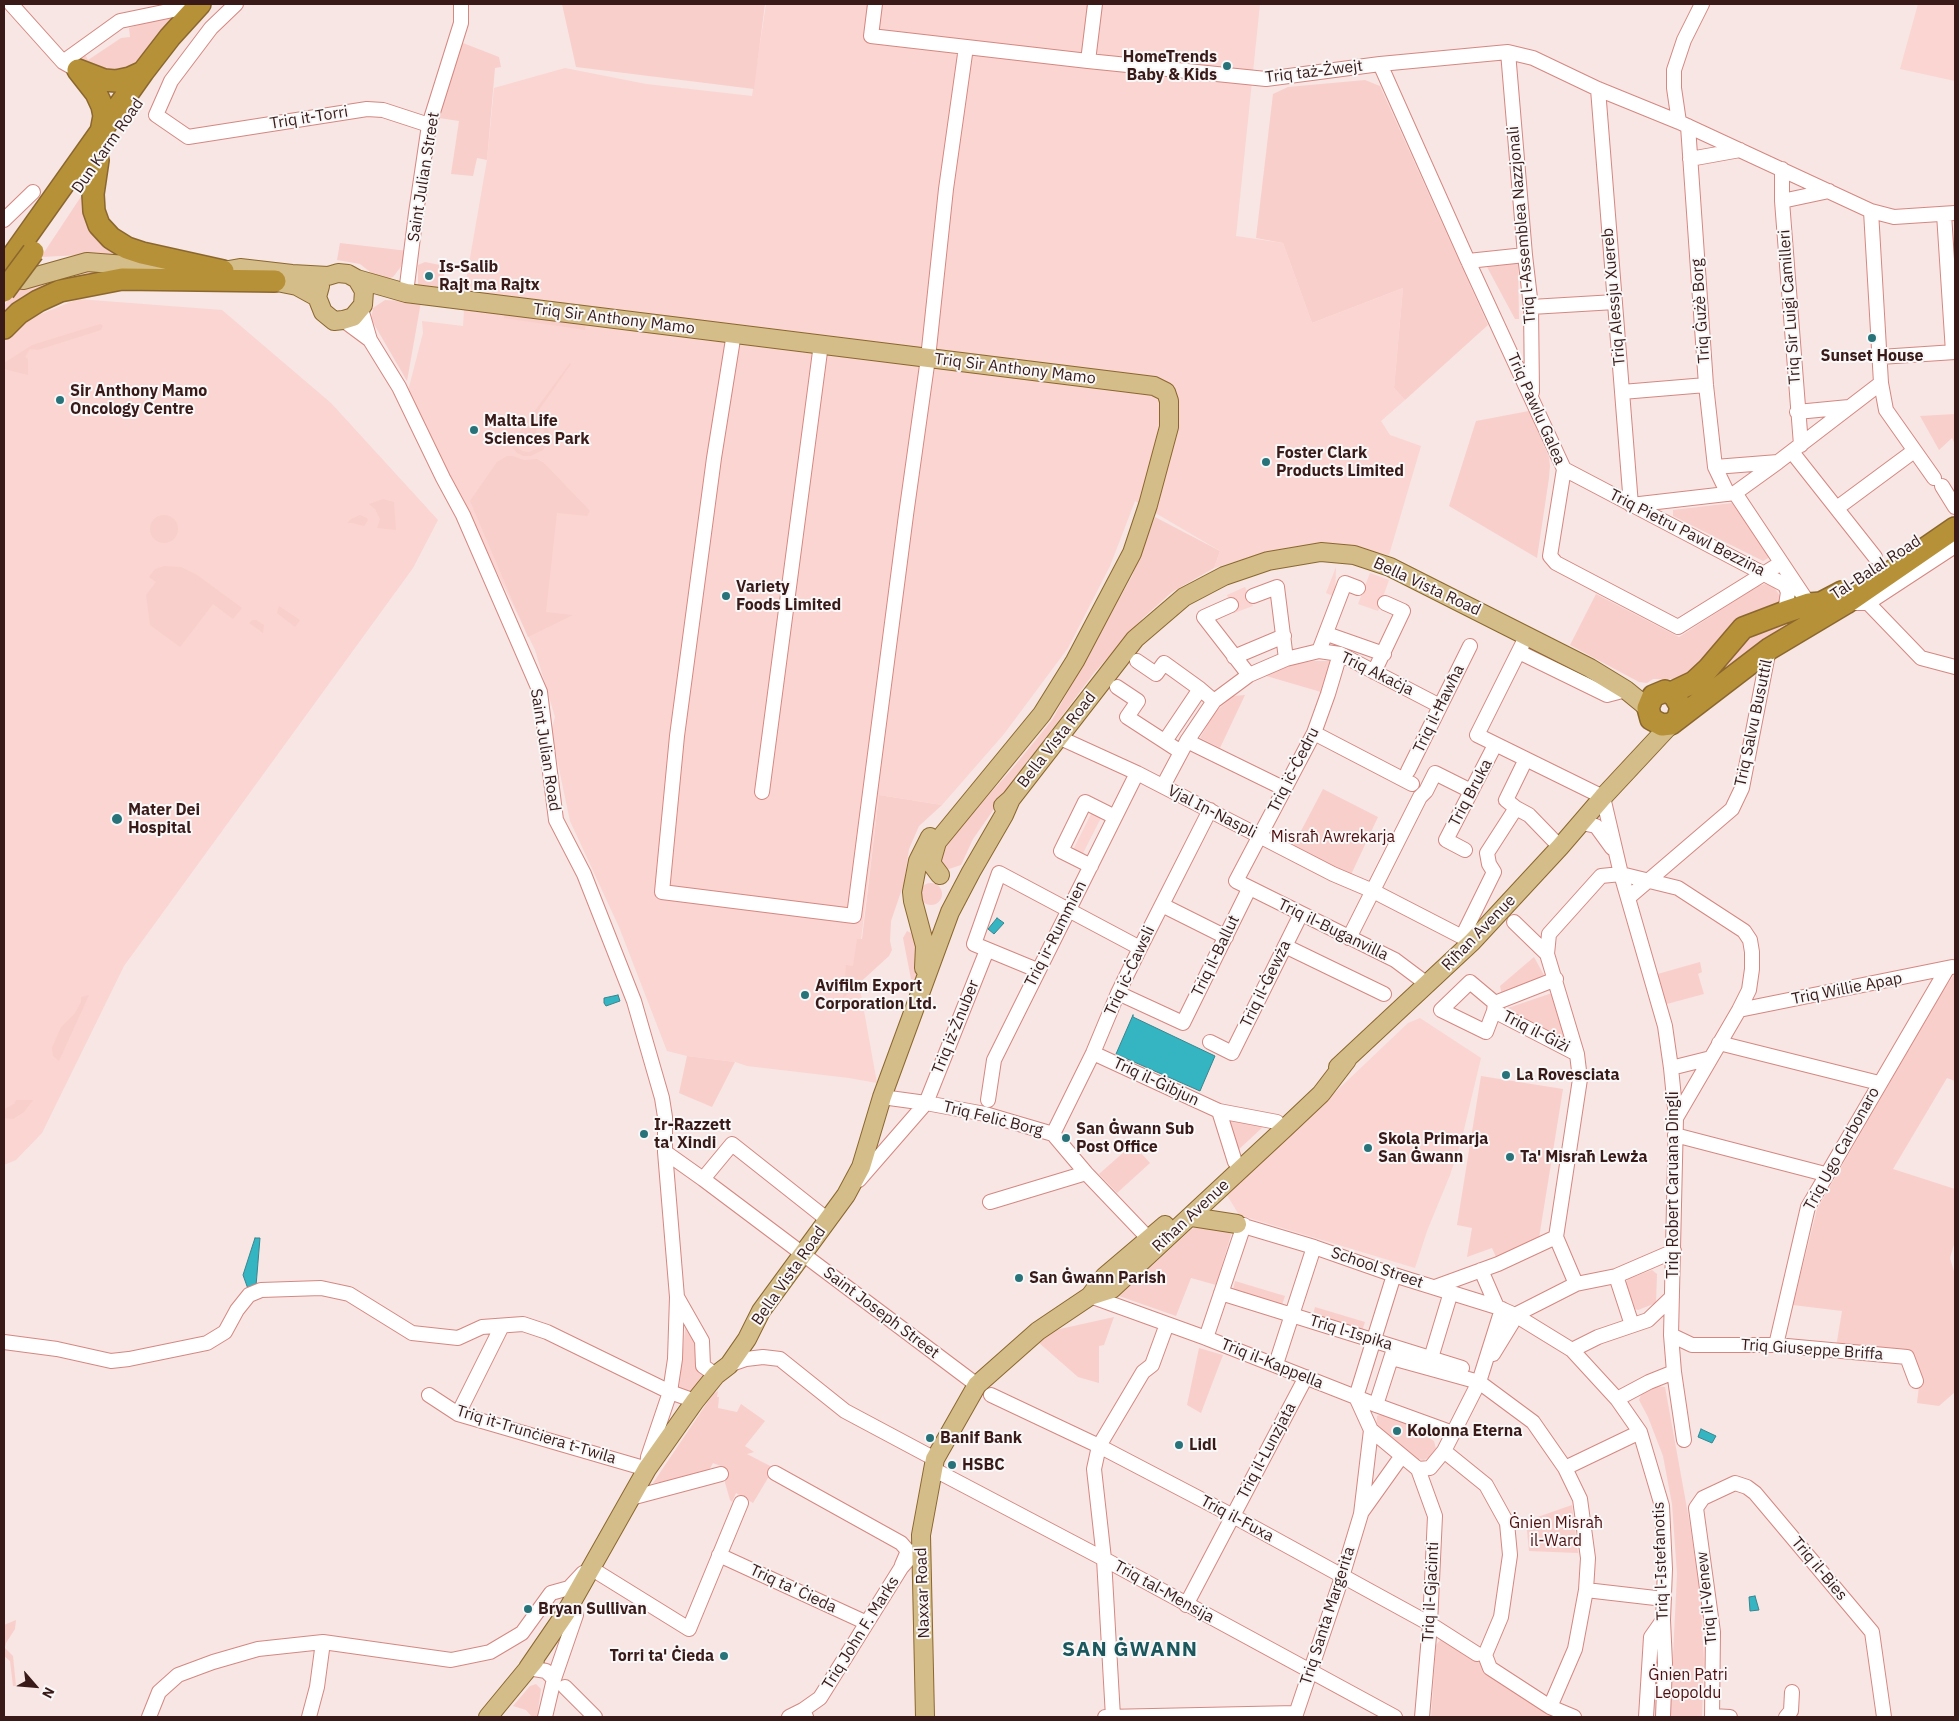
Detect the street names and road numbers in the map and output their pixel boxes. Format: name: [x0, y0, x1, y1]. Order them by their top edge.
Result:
street label: Triq taż-Żwejt: [1264, 56, 1364, 88]
street label: Dun Karm Road: [68, 95, 148, 197]
street label: Triq it-Torri: [268, 102, 350, 134]
street label: Saint Julian Street: [404, 111, 444, 243]
street label: Triq l-Assemblea Nazzjonali: [1504, 125, 1540, 325]
street label: Triq Alessju Xuereb: [1598, 227, 1630, 367]
street label: Triq Sir Luigi Camilleri: [1775, 229, 1805, 385]
street label: Triq Ġużè Borg: [1688, 258, 1714, 364]
street label: Triq Sir Anthony Mamo: [532, 300, 696, 338]
street label: Triq Sir Anthony Mamo: [933, 350, 1097, 388]
street label: Triq Pawlu Galea: [1503, 350, 1569, 468]
street label: Triq Pietru Pawl Bezzina: [1606, 485, 1768, 581]
street label: Tal-Balal Road: [1827, 532, 1925, 604]
street label: Bella Vista Road: [1370, 554, 1484, 620]
street label: Triq Akaċja: [1337, 648, 1417, 700]
street label: Triq Salvu Busuttil: [1731, 657, 1777, 789]
street label: Triq il-Ħawħa: [1409, 662, 1469, 756]
street label: Saint Julian Road: [526, 687, 564, 813]
street label: Bella Vista Road: [1014, 688, 1100, 792]
street label: Triq iċ-Ċedru: [1264, 724, 1324, 816]
street label: Triq Bruka: [1445, 756, 1497, 830]
street label: Vjal In-Naspli: [1164, 781, 1260, 843]
street label: Triq ir-Rummien: [1021, 878, 1091, 990]
street label: Riħan Avenue: [1438, 891, 1520, 975]
street label: Triq il-Buganvilla: [1275, 895, 1391, 965]
street label: Triq il-Ballut: [1188, 912, 1244, 1000]
street label: Triq iċ-Ċawsli: [1101, 923, 1159, 1019]
street label: Triq il-Ġewża: [1237, 937, 1295, 1031]
street label: Triq Willie Apap: [1790, 969, 1904, 1009]
street label: Triq iż-Żnuber: [928, 977, 984, 1077]
street label: Triq il-Ġiżi: [1499, 1007, 1573, 1057]
street label: Triq il-Ġibjun: [1110, 1054, 1202, 1110]
street label: Triq Ugo Carbonaro: [1800, 1084, 1884, 1214]
street label: Triq Robert Caruana Dingli: [1663, 1091, 1683, 1279]
street label: Triq Feliċ Borg: [941, 1097, 1045, 1141]
street label: Riħan Avenue: [1149, 1176, 1233, 1256]
street label: Bella Vista Road: [748, 1223, 830, 1329]
street label: School Street: [1328, 1243, 1426, 1293]
street label: Saint Joseph Street: [819, 1263, 943, 1363]
street label: Triq l-Ispika: [1307, 1311, 1395, 1355]
street label: Triq il-Kappella: [1218, 1335, 1326, 1393]
street label: Triq Giuseppe Briffa: [1740, 1335, 1884, 1365]
street label: Triq il-Lunzjata: [1234, 1400, 1300, 1502]
street label: Triq it-Trunċiera t-Twila: [454, 1402, 618, 1468]
street label: Triq il-Fuxa: [1197, 1492, 1277, 1546]
street label: Triq l-Istefanotis: [1649, 1501, 1673, 1621]
street label: Triq il-Bies: [1787, 1533, 1851, 1605]
street label: Triq il-Gjaċinti: [1419, 1541, 1443, 1643]
street label: Triq Santa Margerita: [1297, 1544, 1359, 1688]
street label: Naxxar Road: [912, 1547, 934, 1639]
street label: Triq il-Venew: [1693, 1550, 1721, 1646]
street label: Triq tal-Mensija: [1111, 1557, 1217, 1627]
street label: Triq ta' Ċieda: [747, 1561, 839, 1617]
street label: Triq John F. Marks: [818, 1573, 904, 1693]

